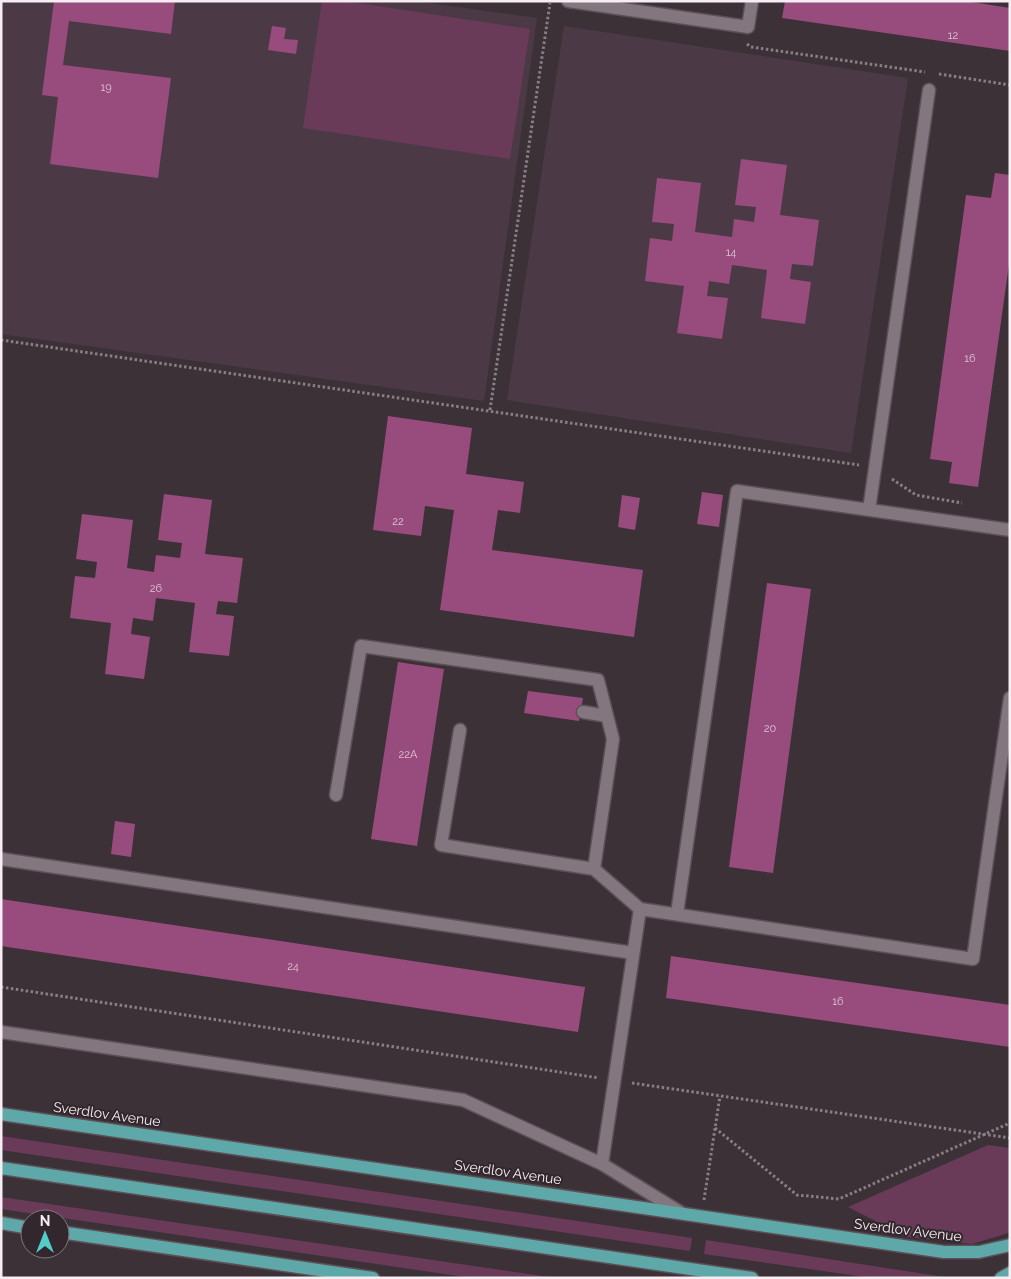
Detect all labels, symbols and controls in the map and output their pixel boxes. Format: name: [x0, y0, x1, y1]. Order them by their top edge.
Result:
house number: 12: [948, 29, 958, 42]
house number: 19: [100, 81, 112, 94]
house number: 14: [726, 246, 736, 259]
house number: 16: [964, 352, 976, 365]
house number: 22: [392, 515, 404, 528]
house number: 26: [150, 582, 163, 595]
house number: 20: [764, 722, 776, 735]
house number: 22А: [399, 748, 418, 761]
house number: 24: [287, 960, 299, 973]
house number: 16: [832, 995, 844, 1008]
street label: Sverdlov Avenue: [52, 1099, 162, 1129]
street label: Sverdlov Avenue: [453, 1157, 563, 1187]
north arrow: [20, 1209, 70, 1259]
text: N: [40, 1213, 50, 1229]
street label: Sverdlov Avenue: [853, 1215, 963, 1245]

